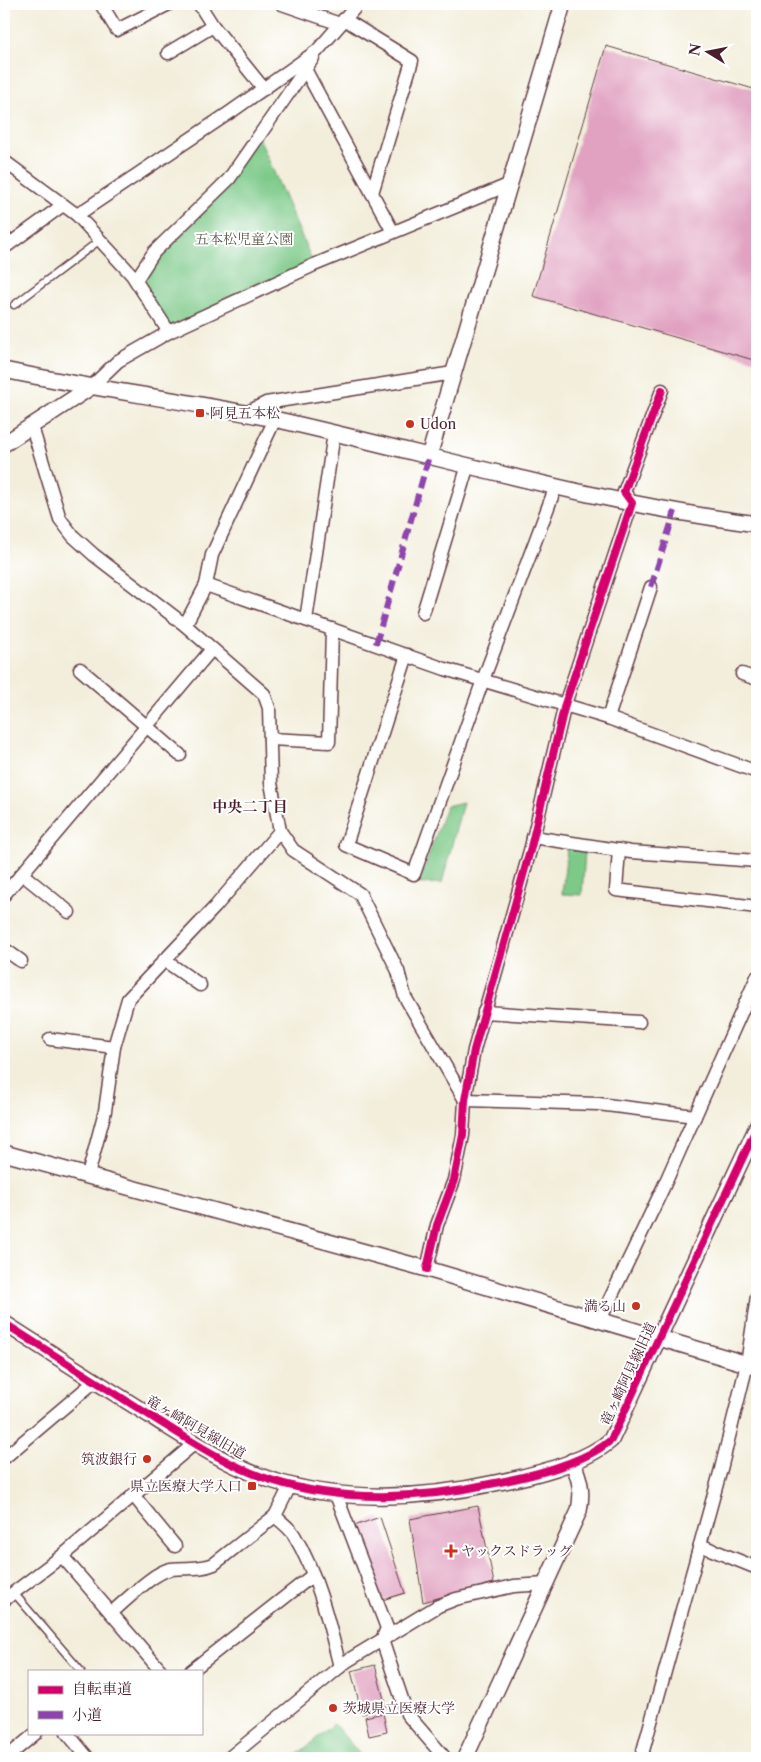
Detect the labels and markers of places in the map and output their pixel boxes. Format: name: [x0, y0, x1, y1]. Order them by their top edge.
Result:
place label: 阿見五本松: [210, 404, 280, 422]
marker: 阿見五本松: [194, 407, 206, 419]
place label: Udon: [420, 415, 457, 433]
marker: Udon: [404, 418, 416, 430]
place label: 満る山: [584, 1297, 626, 1315]
marker: 満る山: [630, 1300, 642, 1312]
place label: 筑波銀行: [81, 1450, 137, 1468]
marker: 筑波銀行: [141, 1453, 153, 1465]
place label: 県立医療大学入口: [130, 1477, 242, 1495]
marker: 県立医療大学入口: [246, 1480, 258, 1492]
place label: ヤックスドラッグ: [461, 1542, 573, 1560]
marker: ヤックスドラッグ: [445, 1545, 457, 1557]
place label: 茨城県立医療大学: [343, 1699, 455, 1717]
marker: 茨城県立医療大学: [327, 1702, 339, 1714]

